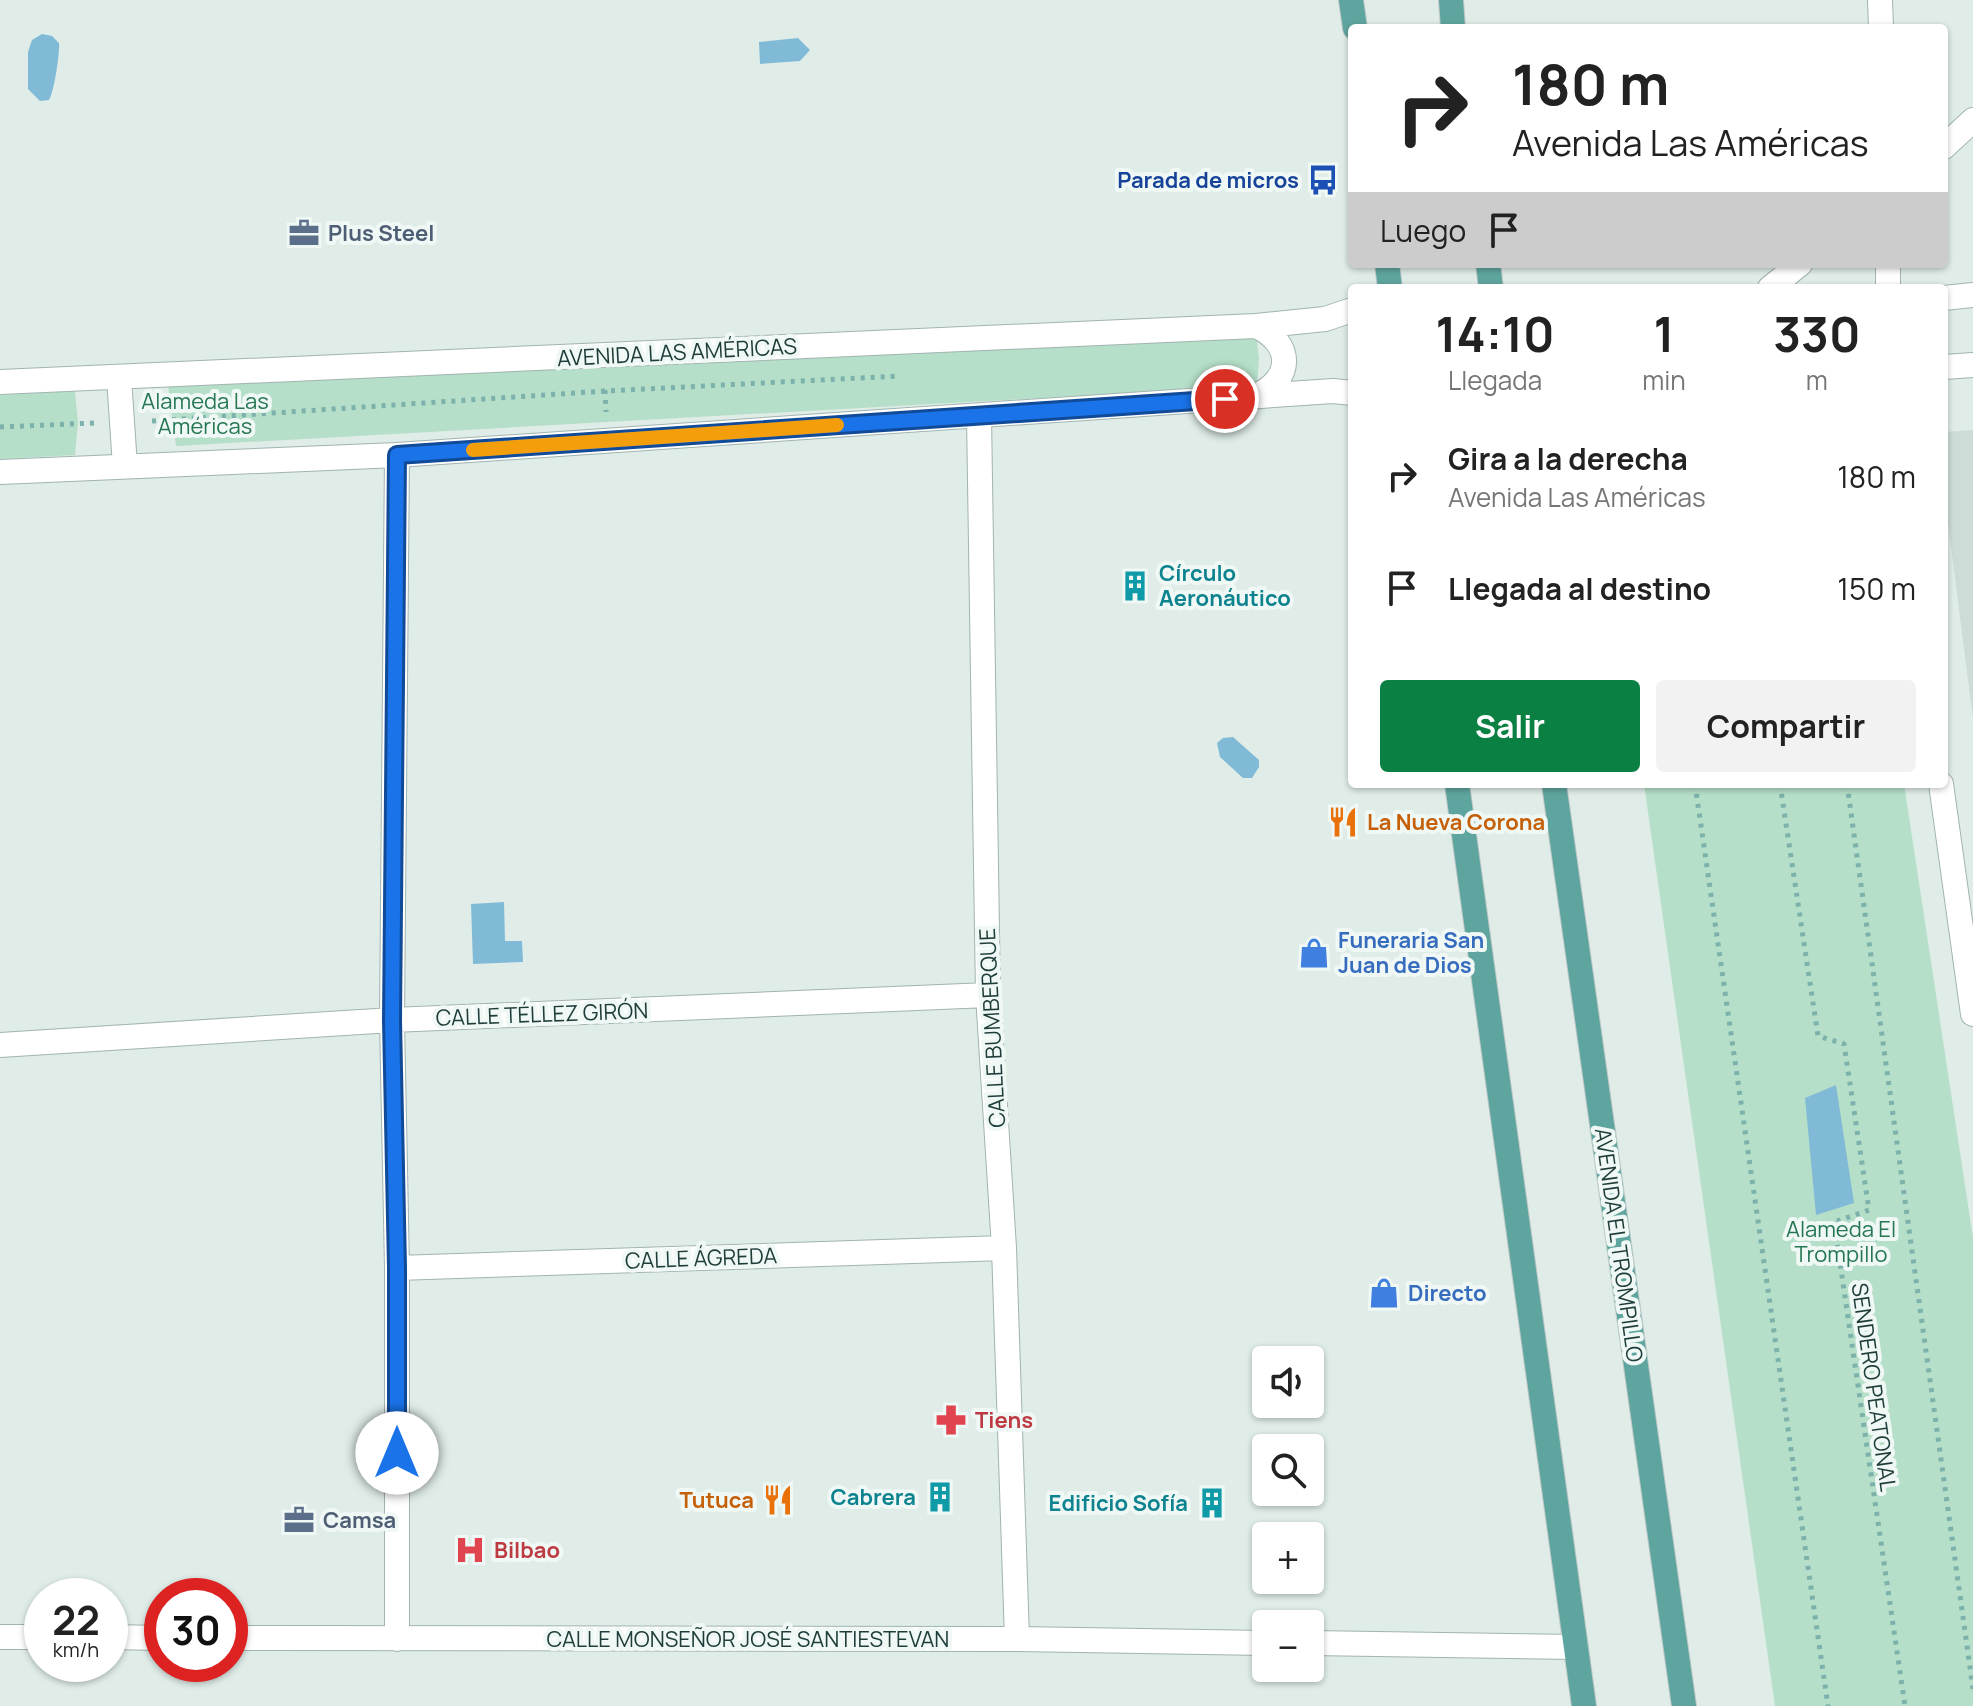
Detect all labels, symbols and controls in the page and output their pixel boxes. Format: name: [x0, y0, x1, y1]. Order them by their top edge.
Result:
text: 180 m: [1512, 45, 1669, 122]
icon: right: [1380, 56, 1484, 160]
text: Avenida Las Américas: [1512, 118, 1869, 167]
bus stop icon: Parada de micros: [1306, 163, 1340, 197]
place label: Parada de micros: [1117, 165, 1299, 195]
icon: arrive: [1482, 208, 1526, 252]
text: Luego: [1380, 210, 1466, 251]
office icon: Plus Steel: [287, 216, 321, 250]
place label: Plus Steel: [328, 218, 434, 248]
text: 14:10: [1435, 301, 1555, 366]
text: 1: [1653, 301, 1674, 366]
text: 330: [1773, 301, 1861, 366]
street label: AVENIDA LAS AMÉRICAS: [556, 331, 798, 373]
text: Llegada: [1448, 362, 1542, 398]
text: min: [1642, 362, 1686, 398]
text: m: [1806, 362, 1828, 398]
pin: [1191, 365, 1259, 433]
icon: arrive: [1203, 377, 1247, 421]
park label: Alameda Las Américas: [141, 386, 269, 441]
text: Gira a la derecha: [1448, 438, 1688, 479]
icon: right: [1380, 454, 1424, 498]
text: 180 m: [1837, 456, 1916, 497]
text: Avenida Las Américas: [1448, 479, 1706, 515]
place label: Círculo Aeronáutico: [1159, 558, 1291, 613]
icon: arrive: [1380, 566, 1424, 610]
text: Llegada al destino: [1448, 568, 1711, 609]
text: 150 m: [1837, 568, 1916, 609]
building icon: Círculo Aeronáutico: [1118, 569, 1152, 603]
button: Salir: [1380, 680, 1640, 772]
button: Compartir: [1656, 680, 1916, 772]
restaurant icon: La Nueva Corona: [1326, 805, 1360, 839]
place label: La Nueva Corona: [1367, 807, 1545, 837]
place label: Funeraria San Juan de Dios: [1338, 925, 1484, 980]
street label: CALLE BUMBERQUE: [972, 927, 1012, 1129]
shop icon: Funeraria San Juan de Dios: [1297, 936, 1331, 970]
street label: CALLE TÉLLEZ GIRÓN: [435, 995, 649, 1033]
street label: AVENIDA EL TROMPILLO: [1588, 1126, 1650, 1364]
park label: Alameda El Trompillo: [1786, 1214, 1896, 1269]
street label: CALLE ÁGREDA: [624, 1240, 778, 1276]
shop icon: Directo: [1367, 1276, 1401, 1310]
place label: Directo: [1408, 1278, 1487, 1308]
street label: SENDERO PEATONAL: [1845, 1281, 1903, 1493]
map controls: [1252, 1346, 1324, 1682]
button: sound: [1252, 1346, 1324, 1418]
pharmacy icon: Tiens: [934, 1403, 968, 1437]
place label: Tiens: [975, 1405, 1033, 1435]
position arrow: [355, 1411, 439, 1495]
button: search: [1252, 1434, 1324, 1506]
building icon: Cabrera: [923, 1480, 957, 1514]
place label: Cabrera: [831, 1482, 916, 1512]
restaurant icon: Tutuca: [761, 1483, 795, 1517]
place label: Tutuca: [680, 1485, 754, 1515]
building icon: Edificio Sofía: [1195, 1486, 1229, 1520]
place label: Edificio Sofía: [1049, 1488, 1188, 1518]
office icon: Camsa: [282, 1503, 316, 1537]
place label: Camsa: [323, 1505, 396, 1535]
button: +: [1252, 1522, 1324, 1594]
hospital icon: Bilbao: [453, 1533, 487, 1567]
place label: Bilbao: [494, 1535, 560, 1565]
speed limit sign: 30: [144, 1578, 248, 1682]
text: 22: [52, 1592, 100, 1647]
button: −: [1252, 1610, 1324, 1682]
street label: CALLE MONSEÑOR JOSÉ SANTIESTEVAN: [547, 1624, 949, 1654]
text: km/h: [53, 1636, 99, 1663]

